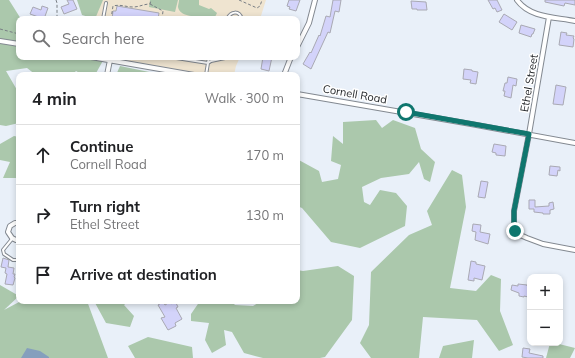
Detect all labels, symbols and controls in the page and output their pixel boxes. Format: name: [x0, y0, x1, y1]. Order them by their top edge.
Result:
search box: [16, 16, 300, 60]
icon: search: [30, 27, 52, 49]
text: Search here: [62, 29, 144, 48]
street label: Ethel Street: [517, 53, 541, 113]
street label: Cornell Road: [322, 81, 388, 107]
text: 4 min: [32, 88, 77, 109]
text: Walk · 300 m: [205, 90, 284, 106]
route start: [397, 103, 415, 121]
text: Continue: [70, 137, 133, 156]
icon: ahead: [32, 144, 54, 166]
text: 170 m: [246, 147, 284, 163]
text: Cornell Road: [70, 156, 147, 172]
text: Turn right: [70, 197, 140, 216]
icon: right: [32, 204, 54, 226]
text: 130 m: [246, 207, 284, 223]
text: Ethel Street: [70, 216, 139, 232]
route end: [506, 222, 524, 240]
icon: arrive: [32, 264, 54, 286]
text: Arrive at destination: [70, 265, 217, 284]
map controls: [527, 274, 563, 346]
button: +: [527, 274, 563, 310]
button: −: [527, 310, 563, 346]

